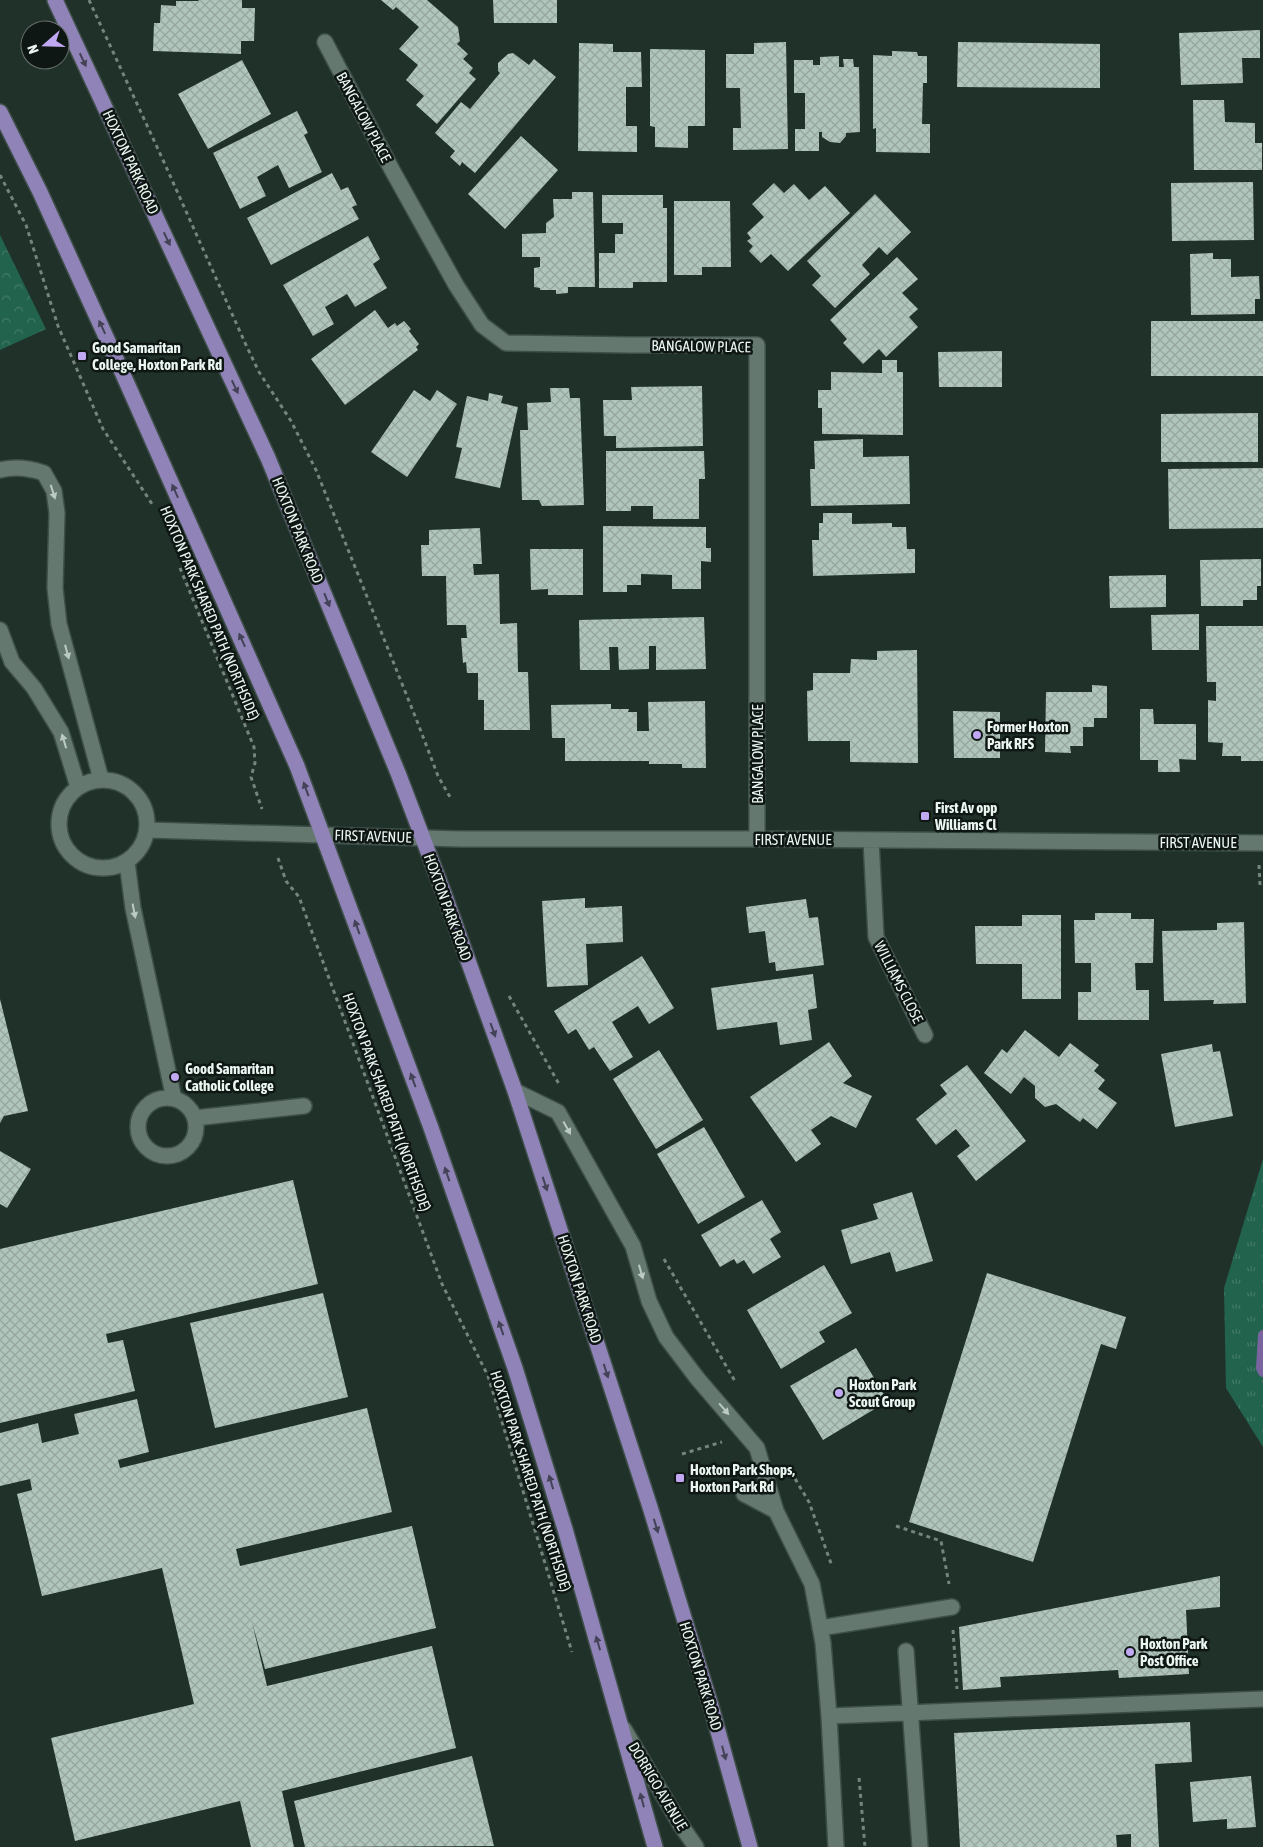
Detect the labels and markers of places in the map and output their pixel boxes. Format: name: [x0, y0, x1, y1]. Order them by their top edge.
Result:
place label: Good Samaritan College, Hoxton Park Rd: [92, 339, 222, 373]
marker: Good Samaritan College, Hoxton Park Rd: [76, 350, 88, 362]
place label: Former Hoxton Park RFS: [987, 718, 1068, 752]
marker: Former Hoxton Park RFS: [971, 729, 983, 741]
place label: First Av opp Williams Cl: [934, 799, 998, 833]
marker: First Av opp Williams Cl: [919, 810, 931, 822]
place label: Good Samaritan Catholic College: [185, 1060, 274, 1094]
marker: Good Samaritan Catholic College: [169, 1071, 181, 1083]
place label: Hoxton Park Scout Group: [849, 1376, 917, 1410]
marker: Hoxton Park Scout Group: [833, 1387, 845, 1399]
place label: Hoxton Park Shops, Hoxton Park Rd: [690, 1461, 795, 1495]
marker: Hoxton Park Shops, Hoxton Park Rd: [674, 1472, 686, 1484]
place label: Hoxton Park Post Office: [1140, 1635, 1208, 1669]
marker: Hoxton Park Post Office: [1124, 1646, 1136, 1658]

